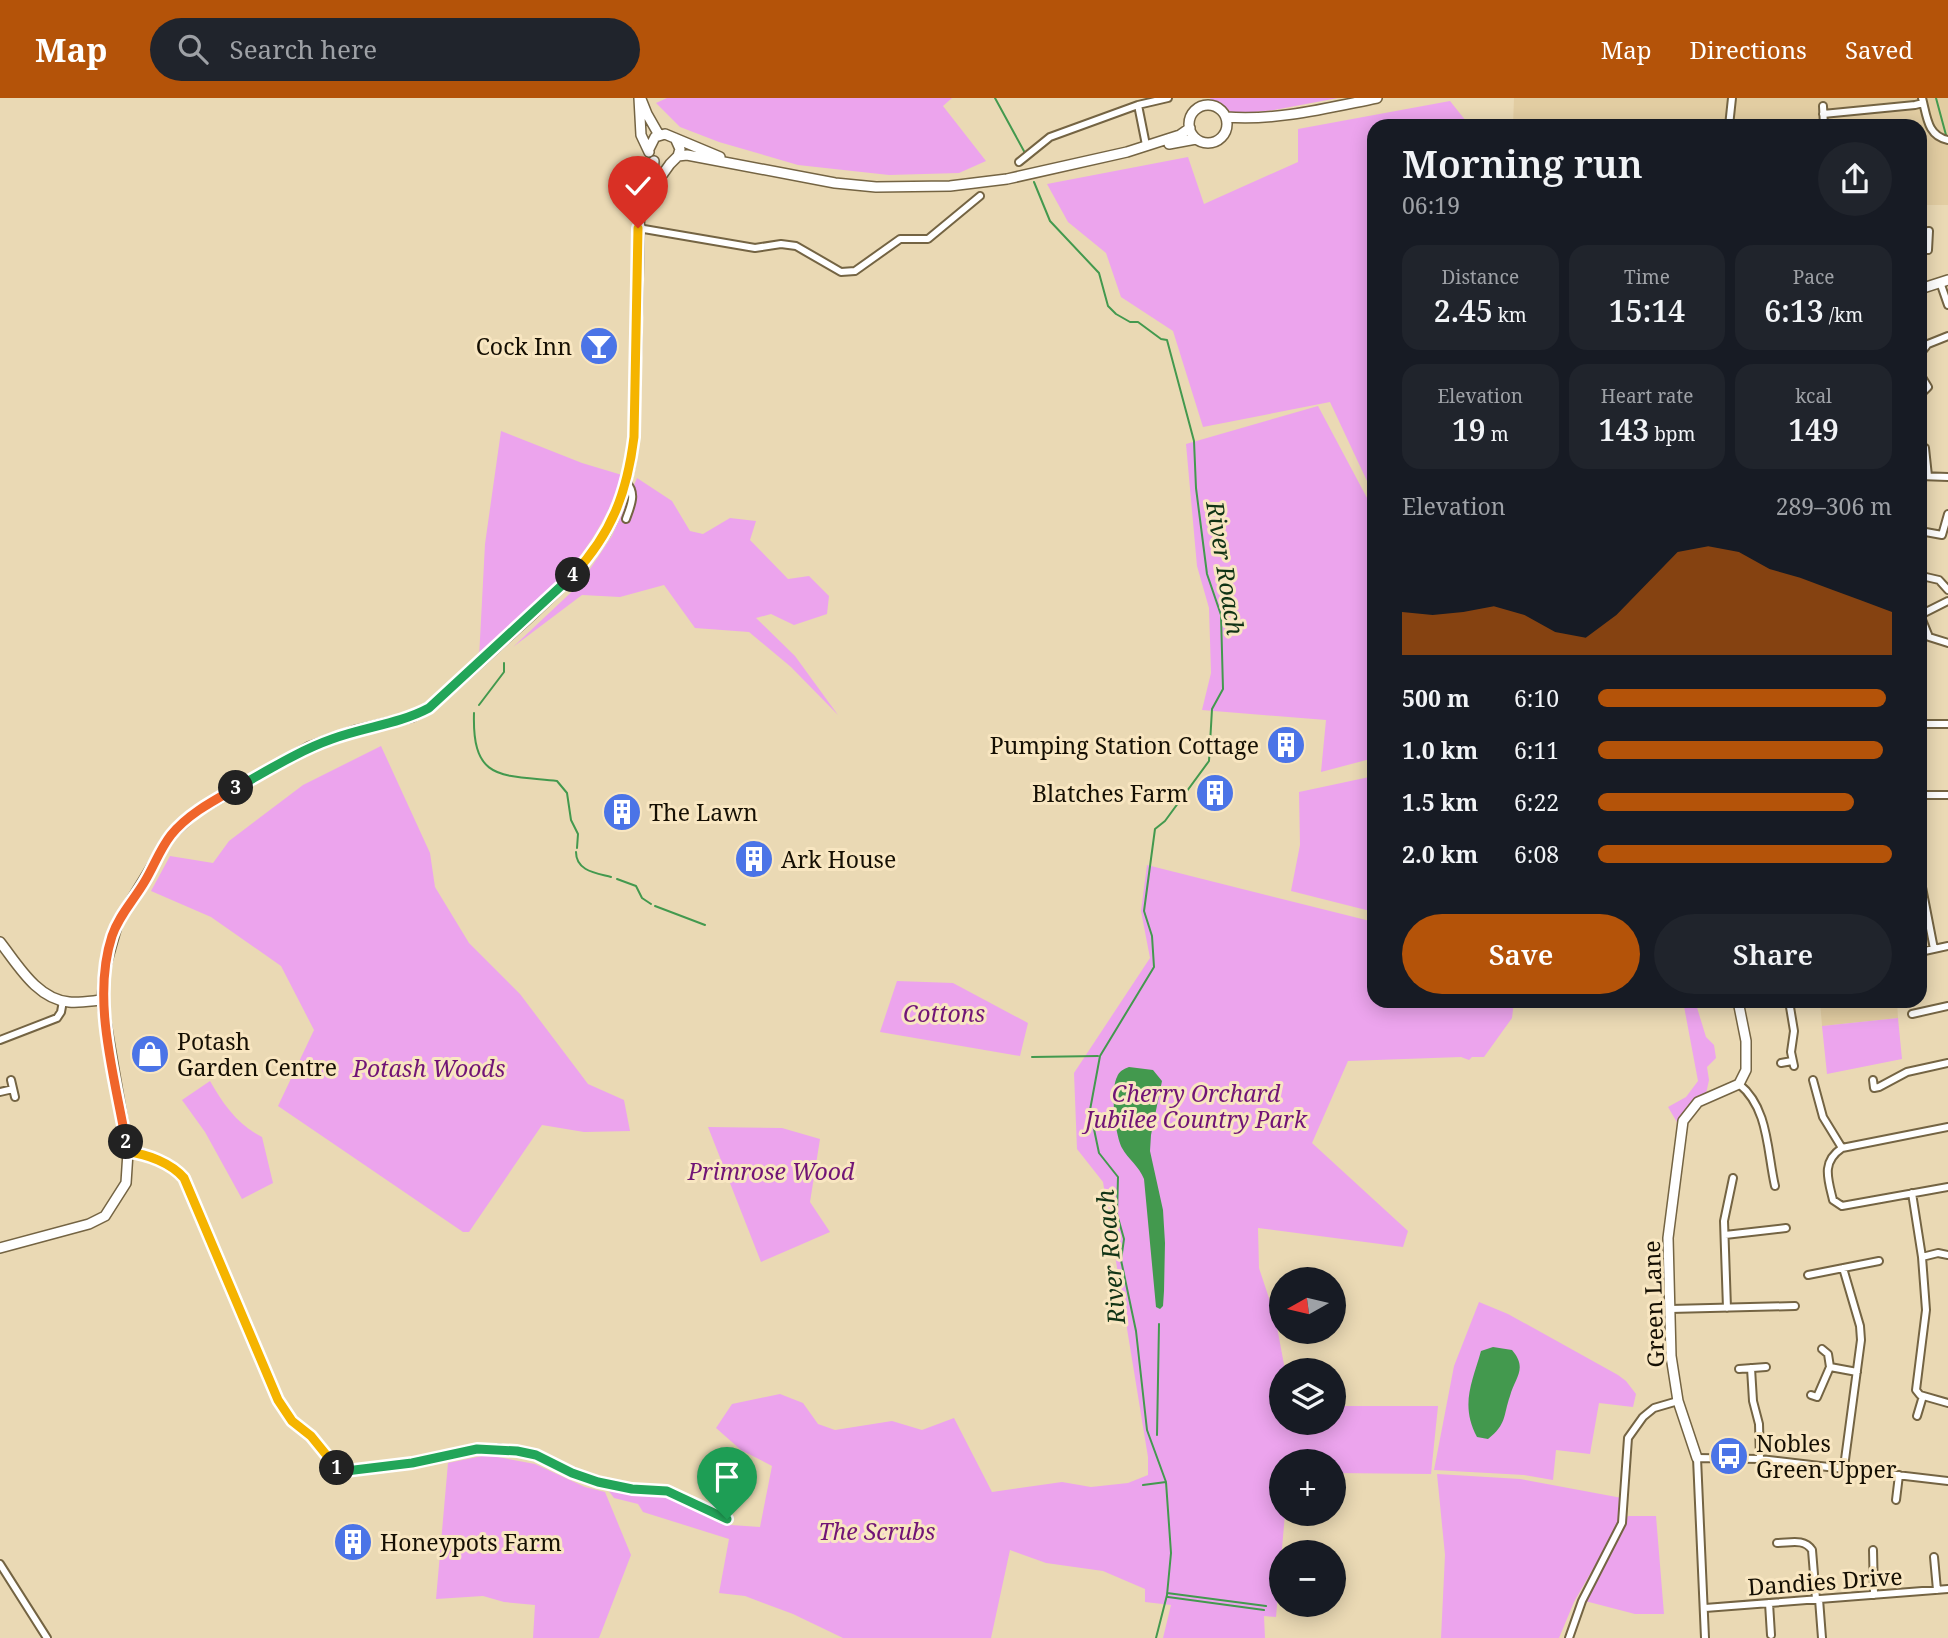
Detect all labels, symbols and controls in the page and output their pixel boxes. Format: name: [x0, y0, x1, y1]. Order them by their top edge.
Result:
search box: [150, 18, 640, 81]
text: Map: [35, 27, 108, 72]
icon: search: [174, 30, 212, 68]
text: Search here: [230, 31, 377, 67]
text: Map: [1601, 33, 1652, 66]
text: Directions: [1690, 33, 1807, 66]
text: Saved: [1845, 33, 1913, 66]
text: Morning run: [1402, 137, 1643, 189]
button: share: [1818, 142, 1892, 216]
pin: [608, 156, 668, 228]
icon: check: [619, 167, 657, 205]
text: 06:19: [1402, 189, 1460, 221]
text: Distance: [1442, 264, 1519, 290]
text: Time: [1624, 264, 1670, 290]
text: Pace: [1793, 264, 1835, 290]
text: 2.45: [1434, 290, 1493, 331]
text: 15:14: [1609, 290, 1685, 331]
text: 6:13: [1764, 290, 1824, 331]
text: km: [1493, 302, 1527, 328]
text: /km: [1824, 302, 1863, 328]
bar icon: Cock Inn: [578, 325, 620, 367]
place label: Cock Inn: [476, 330, 572, 362]
text: Elevation: [1438, 383, 1523, 409]
text: Heart rate: [1601, 383, 1693, 409]
text: kcal: [1795, 383, 1832, 409]
text: 19: [1452, 409, 1486, 450]
text: 143: [1599, 409, 1649, 450]
text: 149: [1788, 409, 1839, 450]
text: m: [1486, 421, 1509, 447]
text: bpm: [1649, 421, 1695, 447]
text: Elevation: [1402, 490, 1506, 522]
text: 289–306 m: [1776, 490, 1892, 522]
water label: River Roach: [1199, 498, 1253, 637]
pin: 4: [556, 558, 590, 592]
text: 4: [567, 561, 578, 587]
text: 500 m: [1402, 682, 1470, 714]
text: 6:10: [1514, 682, 1559, 714]
building icon: Pumping Station Cottage: [1265, 724, 1307, 766]
place label: Pumping Station Cottage: [990, 729, 1259, 761]
text: 1.0 km: [1402, 734, 1478, 766]
text: 6:11: [1514, 734, 1559, 766]
pin: 3: [218, 770, 254, 806]
building icon: Blatches Farm: [1194, 772, 1236, 814]
text: 3: [230, 774, 241, 800]
place label: Blatches Farm: [1032, 777, 1188, 809]
text: 1.5 km: [1402, 786, 1478, 818]
text: 6:22: [1514, 786, 1559, 818]
building icon: The Lawn: [601, 791, 643, 833]
place label: The Lawn: [649, 796, 758, 828]
building icon: Ark House: [733, 838, 775, 880]
text: 2.0 km: [1402, 838, 1478, 870]
text: 6:08: [1514, 838, 1559, 870]
place label: Ark House: [781, 843, 896, 875]
button: Save: [1402, 914, 1640, 994]
button: Share: [1654, 914, 1892, 994]
park label: Cottons: [903, 997, 985, 1029]
place label: Potash Garden Centre: [177, 1025, 337, 1083]
shop icon: Potash Garden Centre: [129, 1033, 171, 1075]
park label: Potash Woods: [352, 1052, 506, 1084]
park label: Cherry Orchard Jubilee Country Park: [1081, 1077, 1308, 1135]
pin: 2: [108, 1124, 144, 1160]
text: 2: [120, 1128, 131, 1154]
park label: Primrose Wood: [687, 1155, 855, 1187]
water label: River Roach: [1088, 1188, 1132, 1327]
street label: Green Lane: [1635, 1240, 1671, 1368]
north arrow: [1269, 1267, 1346, 1344]
map controls: [1269, 1267, 1346, 1617]
button: layers: [1269, 1358, 1346, 1435]
place label: Nobles Green Upper: [1756, 1427, 1897, 1485]
bus stop icon: Nobles Green Upper: [1708, 1435, 1750, 1477]
pin: [697, 1447, 757, 1519]
button: +: [1269, 1449, 1346, 1526]
pin: 1: [320, 1450, 354, 1486]
text: 1: [331, 1454, 342, 1480]
icon: arrive: [708, 1458, 746, 1496]
park label: The Scrubs: [818, 1515, 936, 1547]
building icon: Honeypots Farm: [332, 1521, 374, 1563]
place label: Honeypots Farm: [380, 1526, 562, 1558]
button: −: [1269, 1540, 1346, 1617]
street label: Dandies Drive: [1746, 1560, 1904, 1602]

